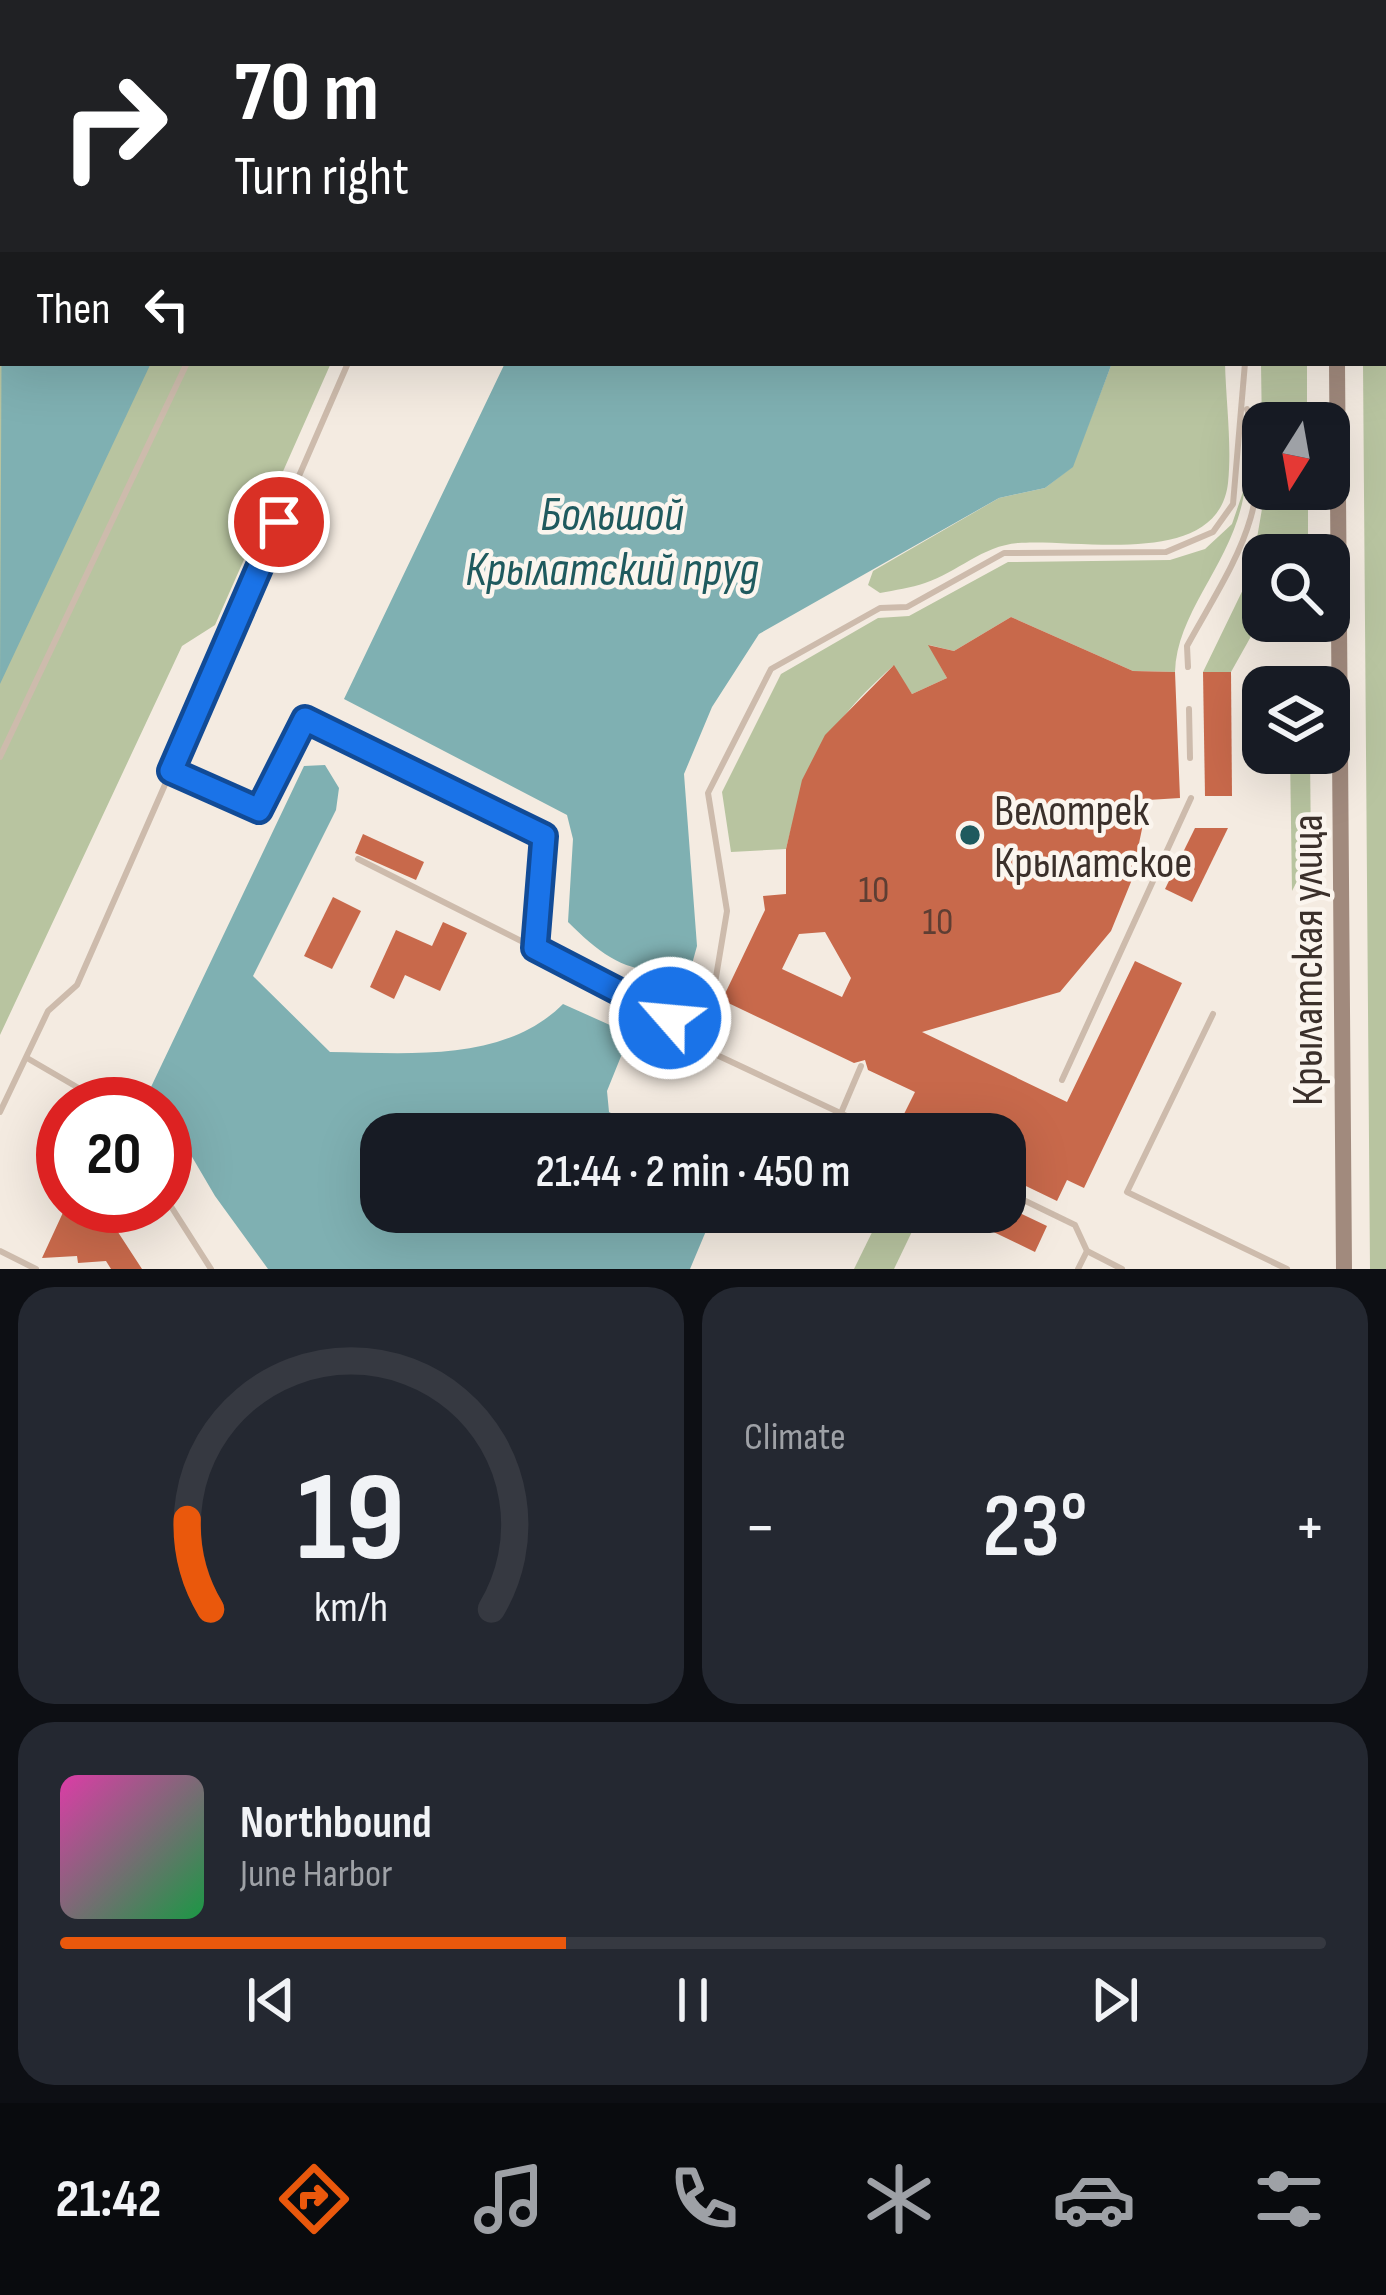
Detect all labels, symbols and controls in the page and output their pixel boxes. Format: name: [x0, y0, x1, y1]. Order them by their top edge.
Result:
text: 70 m: [234, 43, 379, 144]
icon: right: [36, 48, 192, 204]
text: Turn right: [234, 145, 409, 210]
icon: left: [134, 276, 200, 342]
text: Then: [36, 282, 110, 337]
north arrow: [1242, 402, 1350, 510]
map controls: [1242, 402, 1350, 774]
pin: [228, 471, 330, 573]
water label: Большой Крылатский пруд: [465, 487, 759, 599]
icon: arrive: [246, 489, 312, 555]
button: search: [1242, 534, 1350, 642]
button: layers: [1242, 666, 1350, 774]
place label: Велотрек Крылатское: [994, 784, 1192, 891]
street label: Крылатская улица: [1281, 814, 1336, 1106]
marker: Велотрек Крылатское: [957, 822, 983, 848]
house number: 10: [858, 867, 890, 914]
house number: 10: [922, 899, 954, 946]
position arrow: [607, 955, 733, 1081]
speed limit sign: 20: [36, 1077, 192, 1233]
text: 21:44 · 2 min · 450 m: [536, 1145, 850, 1200]
text: Climate: [744, 1414, 846, 1461]
text: 19: [297, 1446, 405, 1595]
text: 23°: [982, 1474, 1088, 1582]
text: −: [744, 1489, 776, 1568]
text: +: [1294, 1489, 1326, 1568]
text: km/h: [314, 1581, 388, 1633]
text: Northbound: [240, 1796, 432, 1851]
text: June Harbor: [240, 1851, 392, 1898]
icon: previous: [238, 1967, 304, 2033]
icon: pause: [660, 1967, 726, 2033]
icon: next: [1082, 1967, 1148, 2033]
icon: directions: [272, 2157, 356, 2241]
icon: music: [467, 2157, 551, 2241]
icon: phone: [662, 2157, 746, 2241]
icon: climate: [857, 2157, 941, 2241]
icon: car: [1052, 2157, 1136, 2241]
icon: filters: [1247, 2157, 1331, 2241]
text: 21:42: [55, 2167, 161, 2232]

